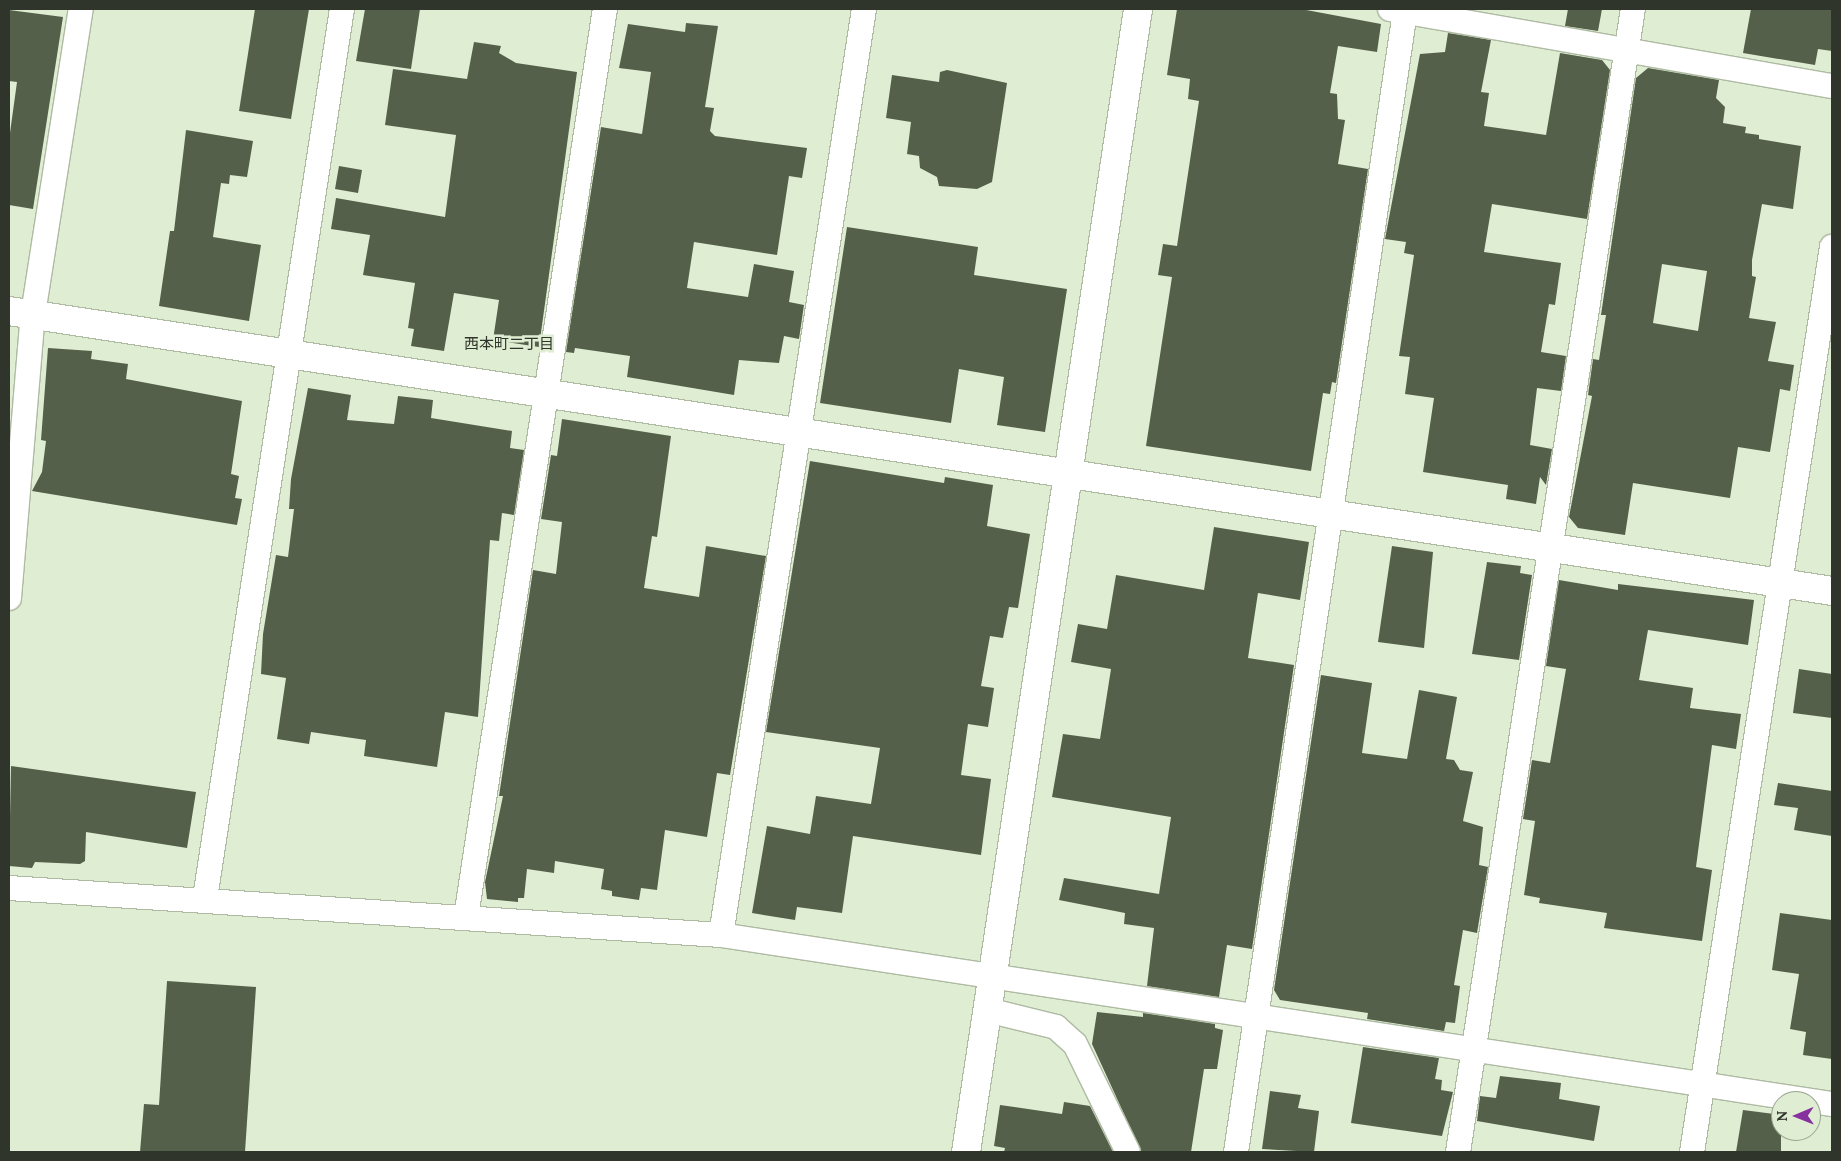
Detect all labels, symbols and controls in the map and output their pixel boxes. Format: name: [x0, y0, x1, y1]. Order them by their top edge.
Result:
district label: 西本町二丁目: [464, 335, 554, 353]
north arrow: [1771, 1091, 1821, 1141]
text: N: [1773, 1111, 1791, 1122]

